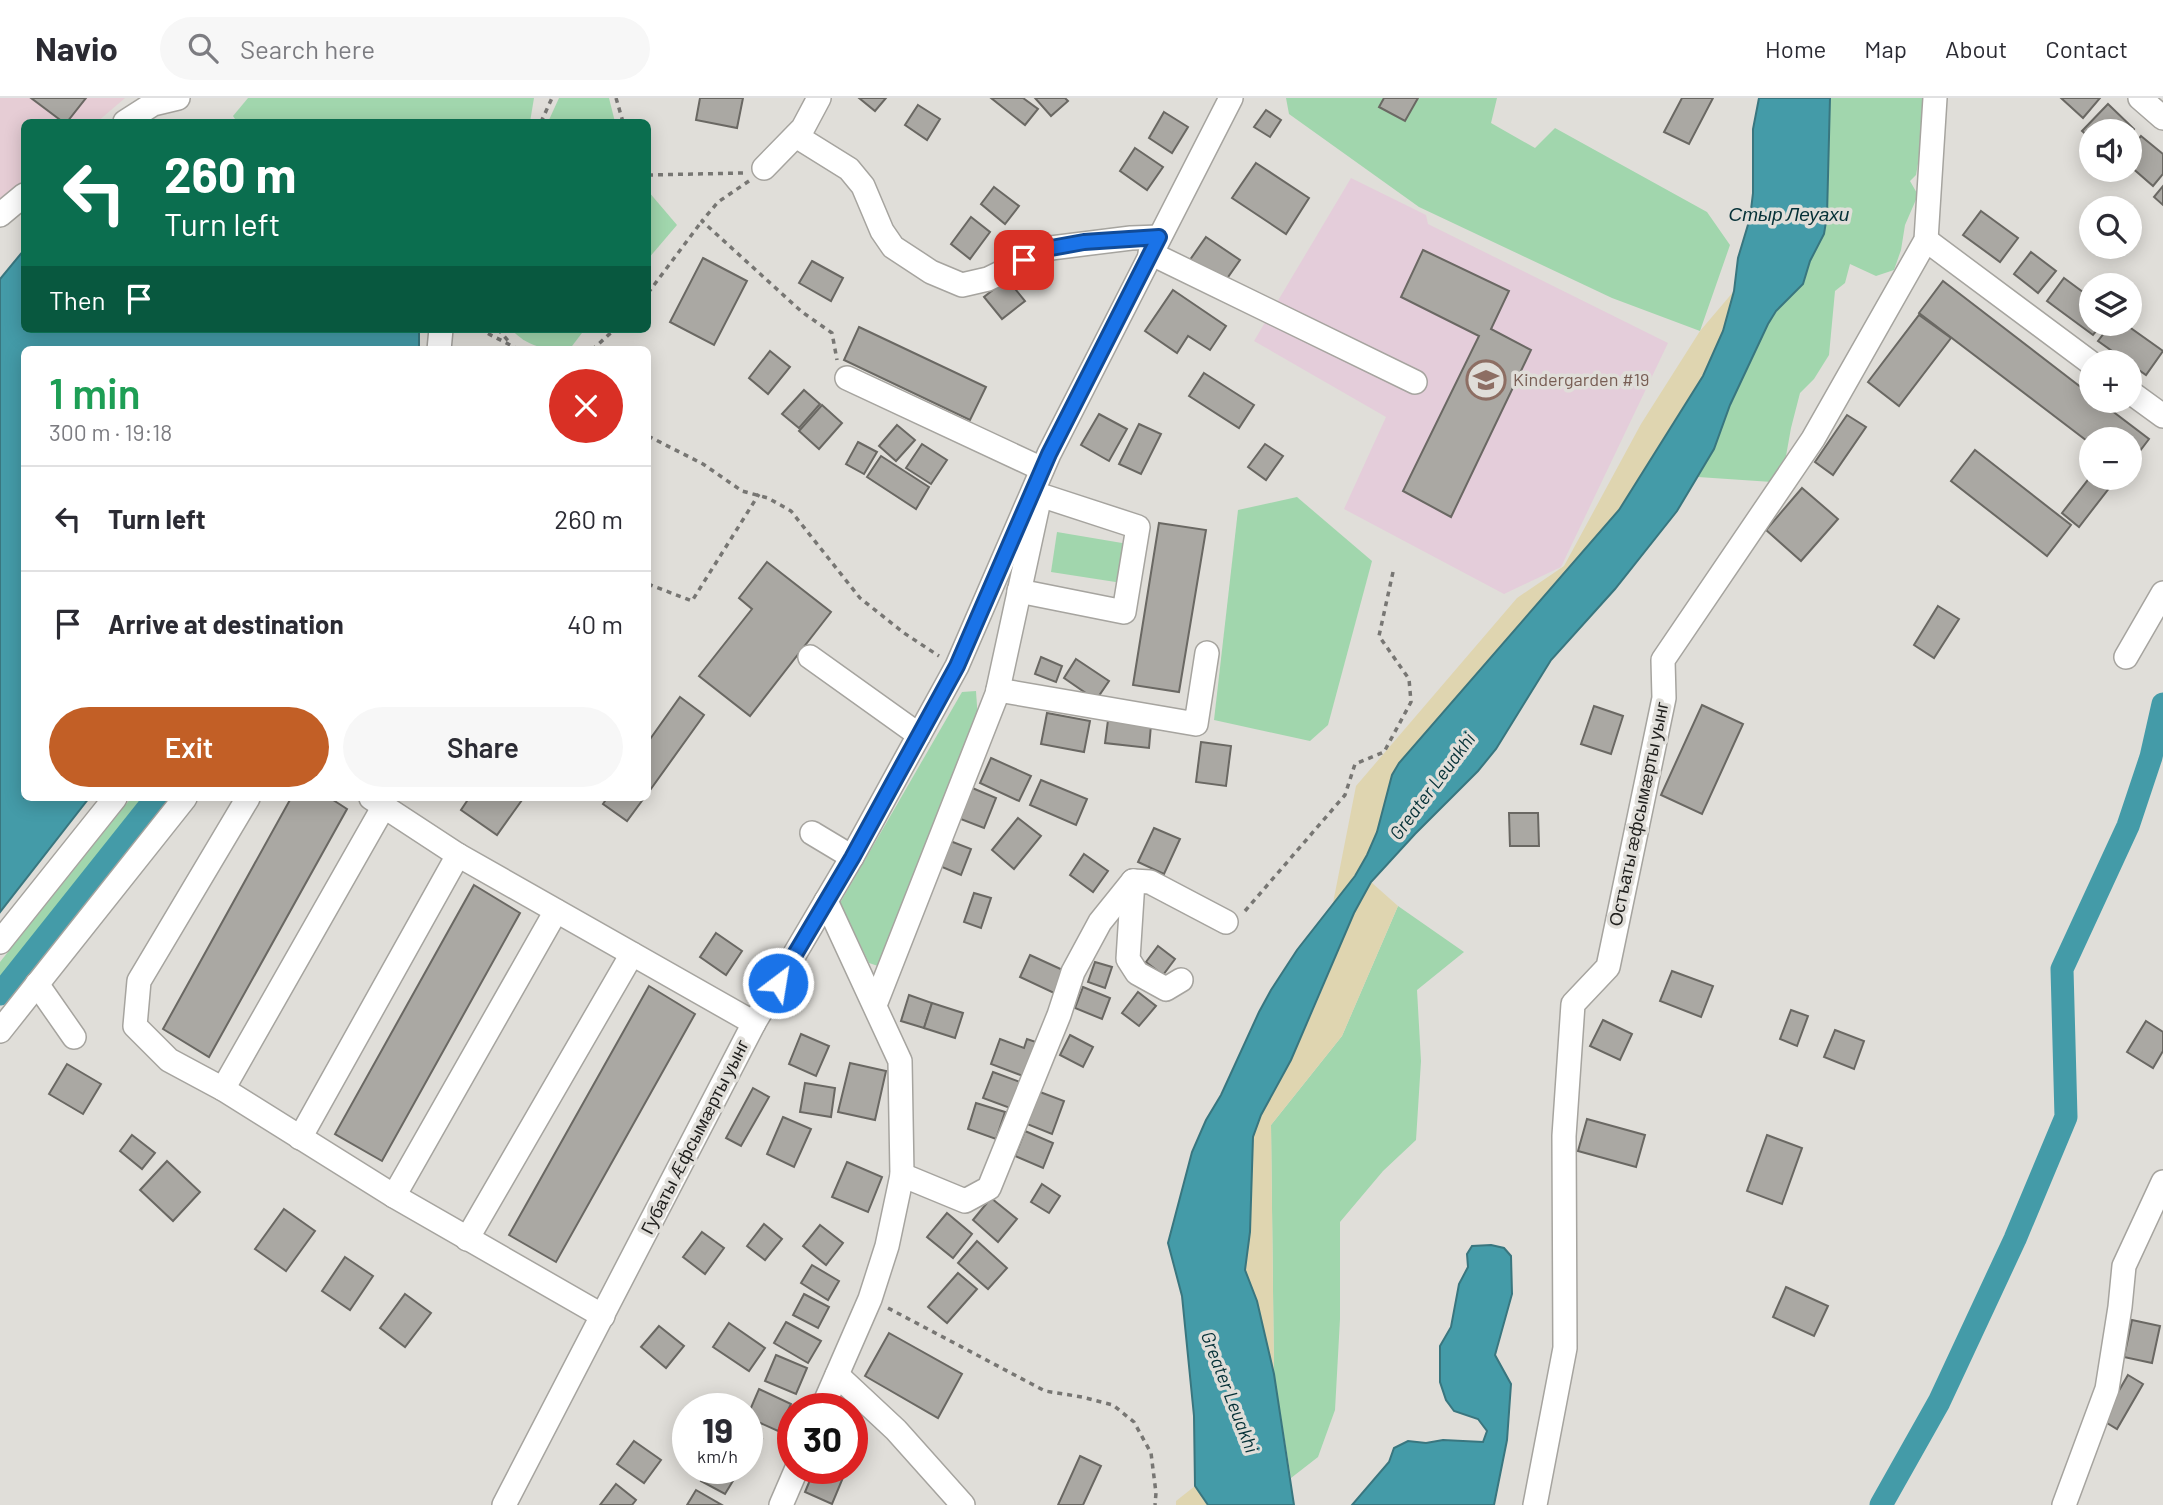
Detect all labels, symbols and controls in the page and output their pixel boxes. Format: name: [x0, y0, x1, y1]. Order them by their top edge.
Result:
search box: [160, 17, 650, 80]
text: Navio: [35, 28, 118, 68]
icon: search: [184, 29, 222, 67]
text: Search here: [240, 33, 375, 64]
text: Home: [1765, 34, 1826, 63]
text: Map: [1864, 34, 1907, 63]
text: About: [1945, 34, 2007, 63]
text: Contact: [2045, 34, 2128, 63]
map controls: [2079, 119, 2142, 490]
button: sound: [2079, 119, 2142, 182]
text: 260 m: [164, 144, 296, 203]
icon: left: [49, 147, 140, 238]
button: search: [2079, 196, 2142, 259]
water label: Стыр Леуахи: [1729, 202, 1850, 225]
text: Turn left: [164, 204, 281, 242]
pin: [994, 230, 1054, 290]
icon: arrive: [1005, 241, 1043, 279]
button: layers: [2079, 273, 2142, 336]
icon: arrive: [120, 280, 158, 318]
text: Then: [49, 284, 106, 315]
button: +: [2079, 350, 2142, 413]
school or university icon: Kindergarden #19: [1465, 359, 1507, 401]
text: 1 min: [49, 367, 141, 417]
place label: Kindergarden #19: [1513, 368, 1649, 390]
button: close: [549, 369, 623, 443]
text: 300 m · 19:18: [49, 418, 172, 446]
button: −: [2079, 427, 2142, 490]
icon: left: [49, 500, 87, 538]
text: Turn left: [108, 503, 206, 534]
text: 260 m: [554, 503, 623, 534]
icon: arrive: [49, 605, 87, 643]
text: Arrive at destination: [108, 608, 344, 639]
text: 40 m: [567, 608, 623, 639]
street label: Остъаты æфсымæрты уынг: [1603, 699, 1673, 928]
button: Exit: [49, 707, 329, 787]
button: Share: [343, 707, 623, 787]
water label: Greater Leuakhi: [1384, 727, 1480, 844]
position arrow: [741, 946, 815, 1020]
street label: Губаты Æфсымæрты уынг: [635, 1035, 753, 1238]
water label: Greater Leuakhi: [1197, 1328, 1264, 1456]
speed limit sign: 30: [777, 1393, 868, 1484]
text: 19: [702, 1408, 733, 1450]
text: km/h: [697, 1445, 738, 1467]

